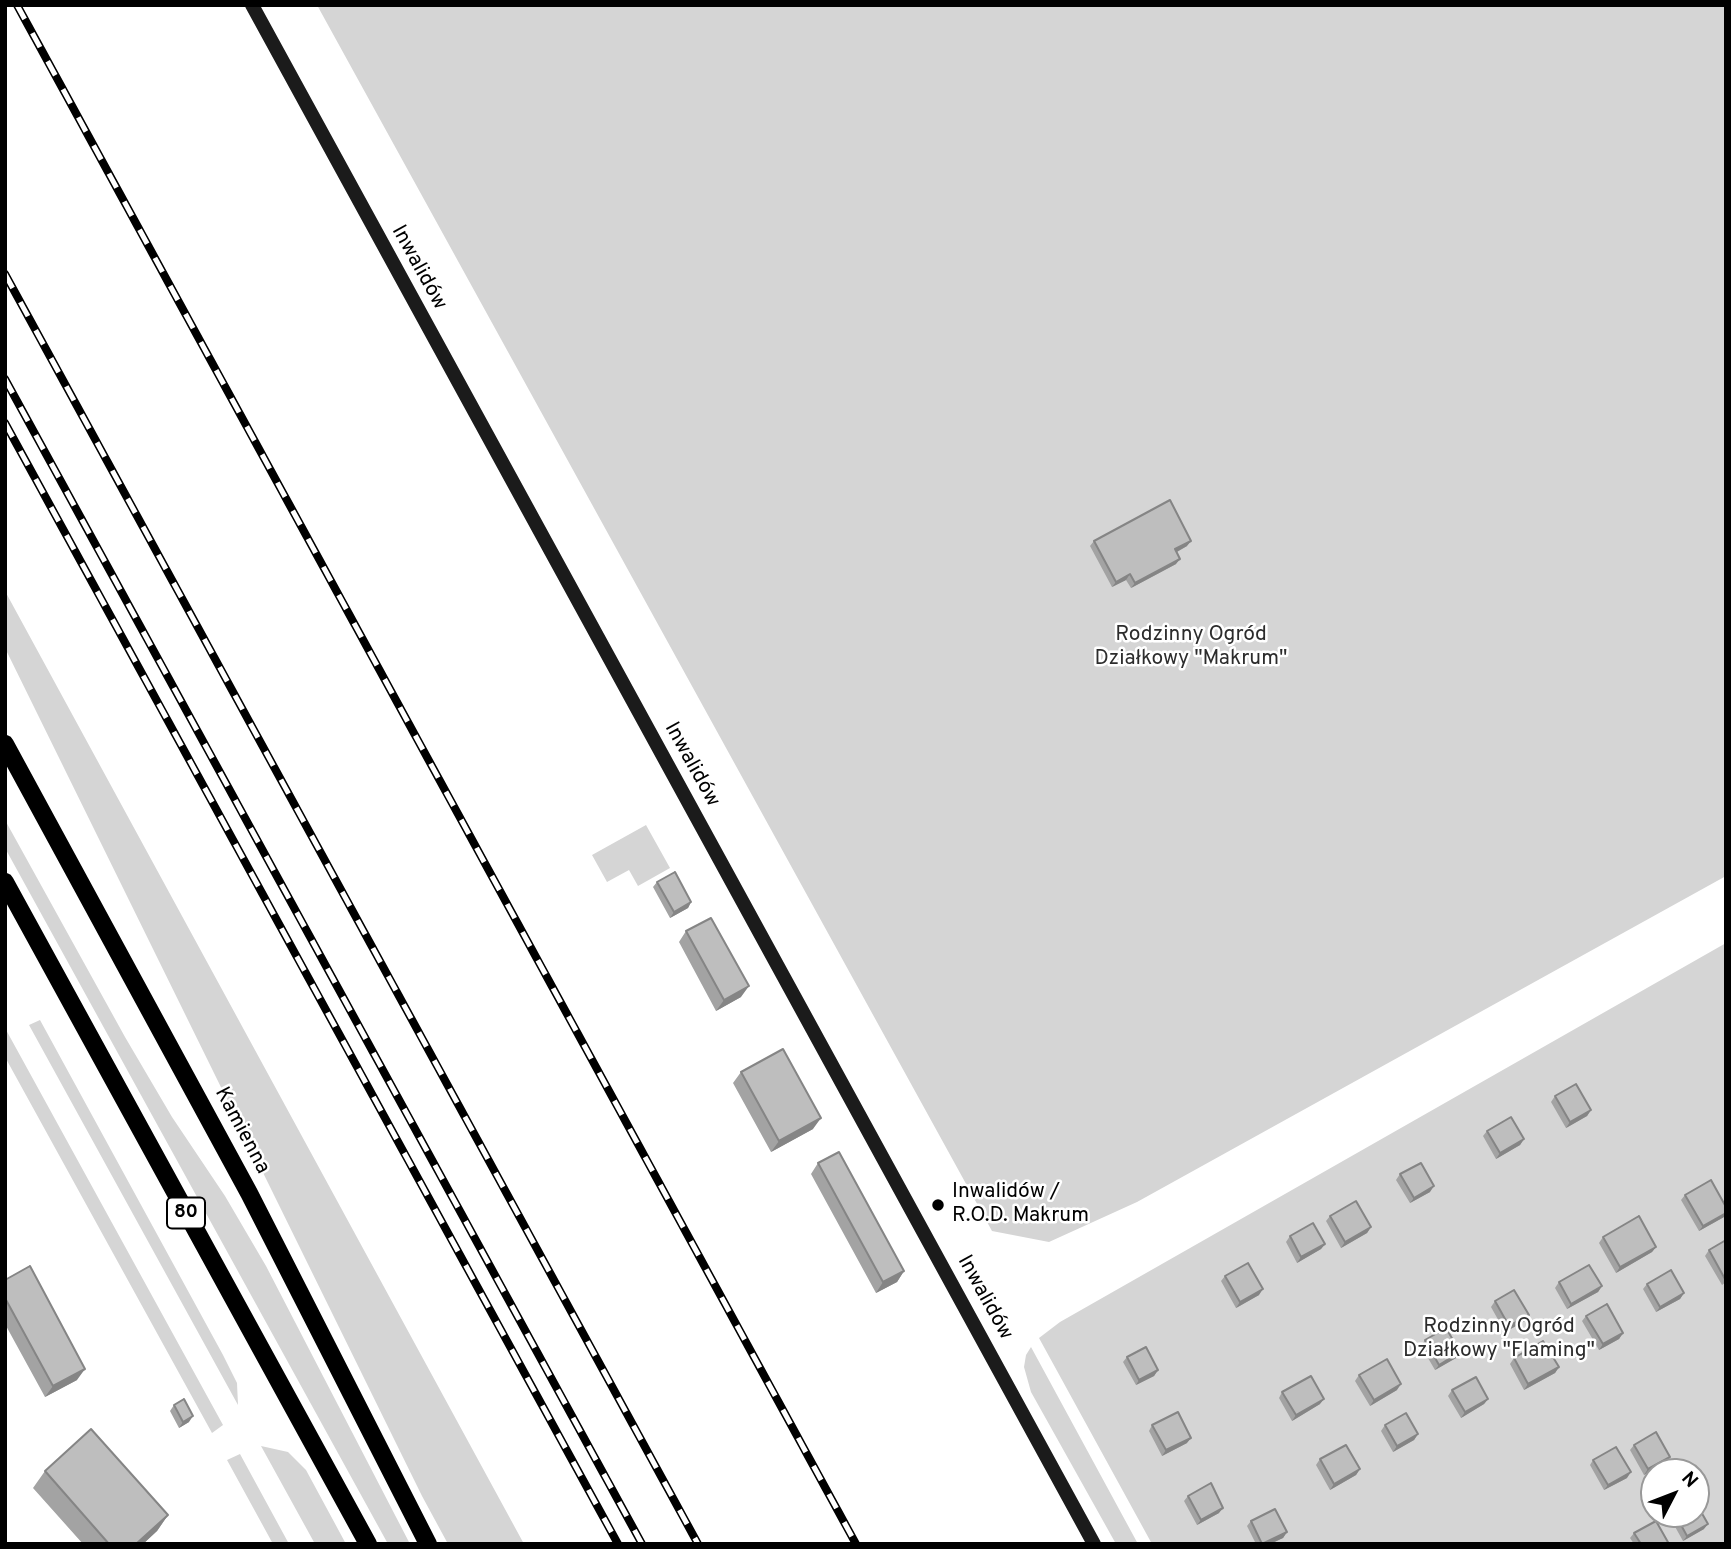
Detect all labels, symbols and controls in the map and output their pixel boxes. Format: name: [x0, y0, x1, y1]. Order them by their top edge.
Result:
street label: Inwalidów: [384, 221, 452, 315]
park label: Rodzinny Ogród Działkowy "Makrum": [1095, 623, 1287, 673]
street label: Inwalidów: [657, 718, 725, 812]
street label: Kamienna: [208, 1083, 274, 1179]
place label: Inwalidów / R.O.D. Makrum: [952, 1180, 1089, 1230]
marker: Inwalidów / R.O.D. Makrum: [930, 1197, 946, 1213]
road number: 80: [167, 1198, 205, 1228]
street label: Inwalidów: [950, 1251, 1018, 1345]
park label: Rodzinny Ogród Działkowy "Flaming": [1403, 1315, 1595, 1365]
north arrow: [1640, 1458, 1710, 1528]
text: N: [1676, 1467, 1703, 1493]

